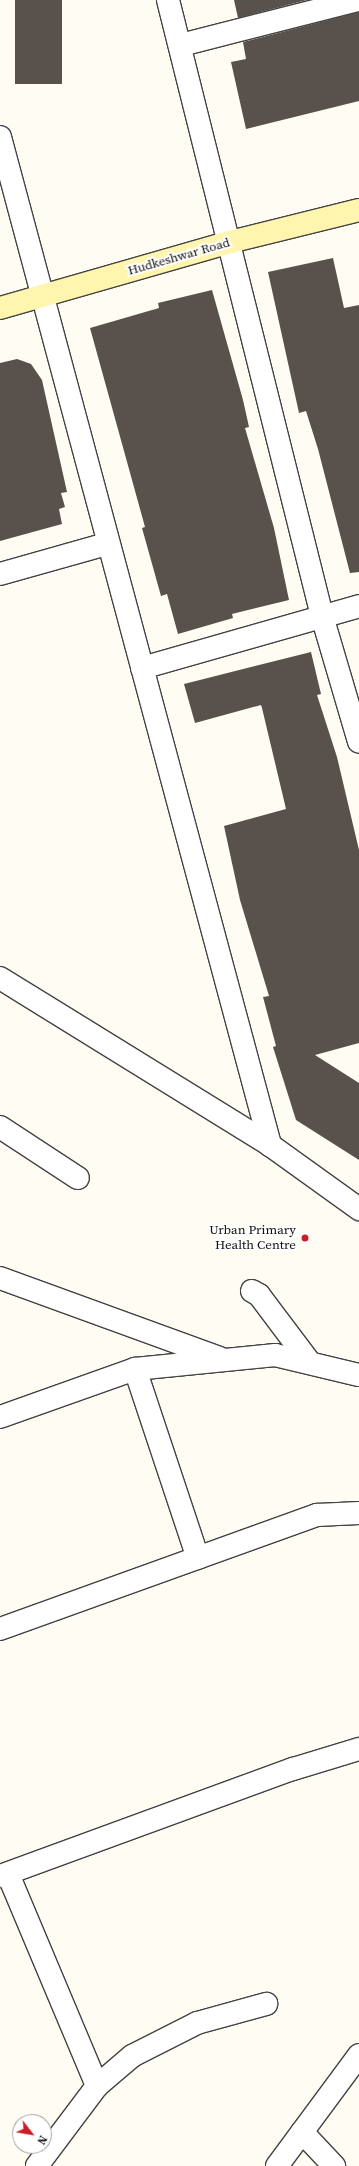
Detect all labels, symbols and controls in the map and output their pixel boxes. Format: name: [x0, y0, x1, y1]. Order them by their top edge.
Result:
street label: Hudkeshwar Road: [126, 235, 232, 279]
place label: Urban Primary Health Centre: [209, 1223, 296, 1254]
marker: Urban Primary Health Centre: [299, 1232, 311, 1244]
north arrow: [12, 2114, 52, 2154]
text: N: [33, 2133, 50, 2147]

